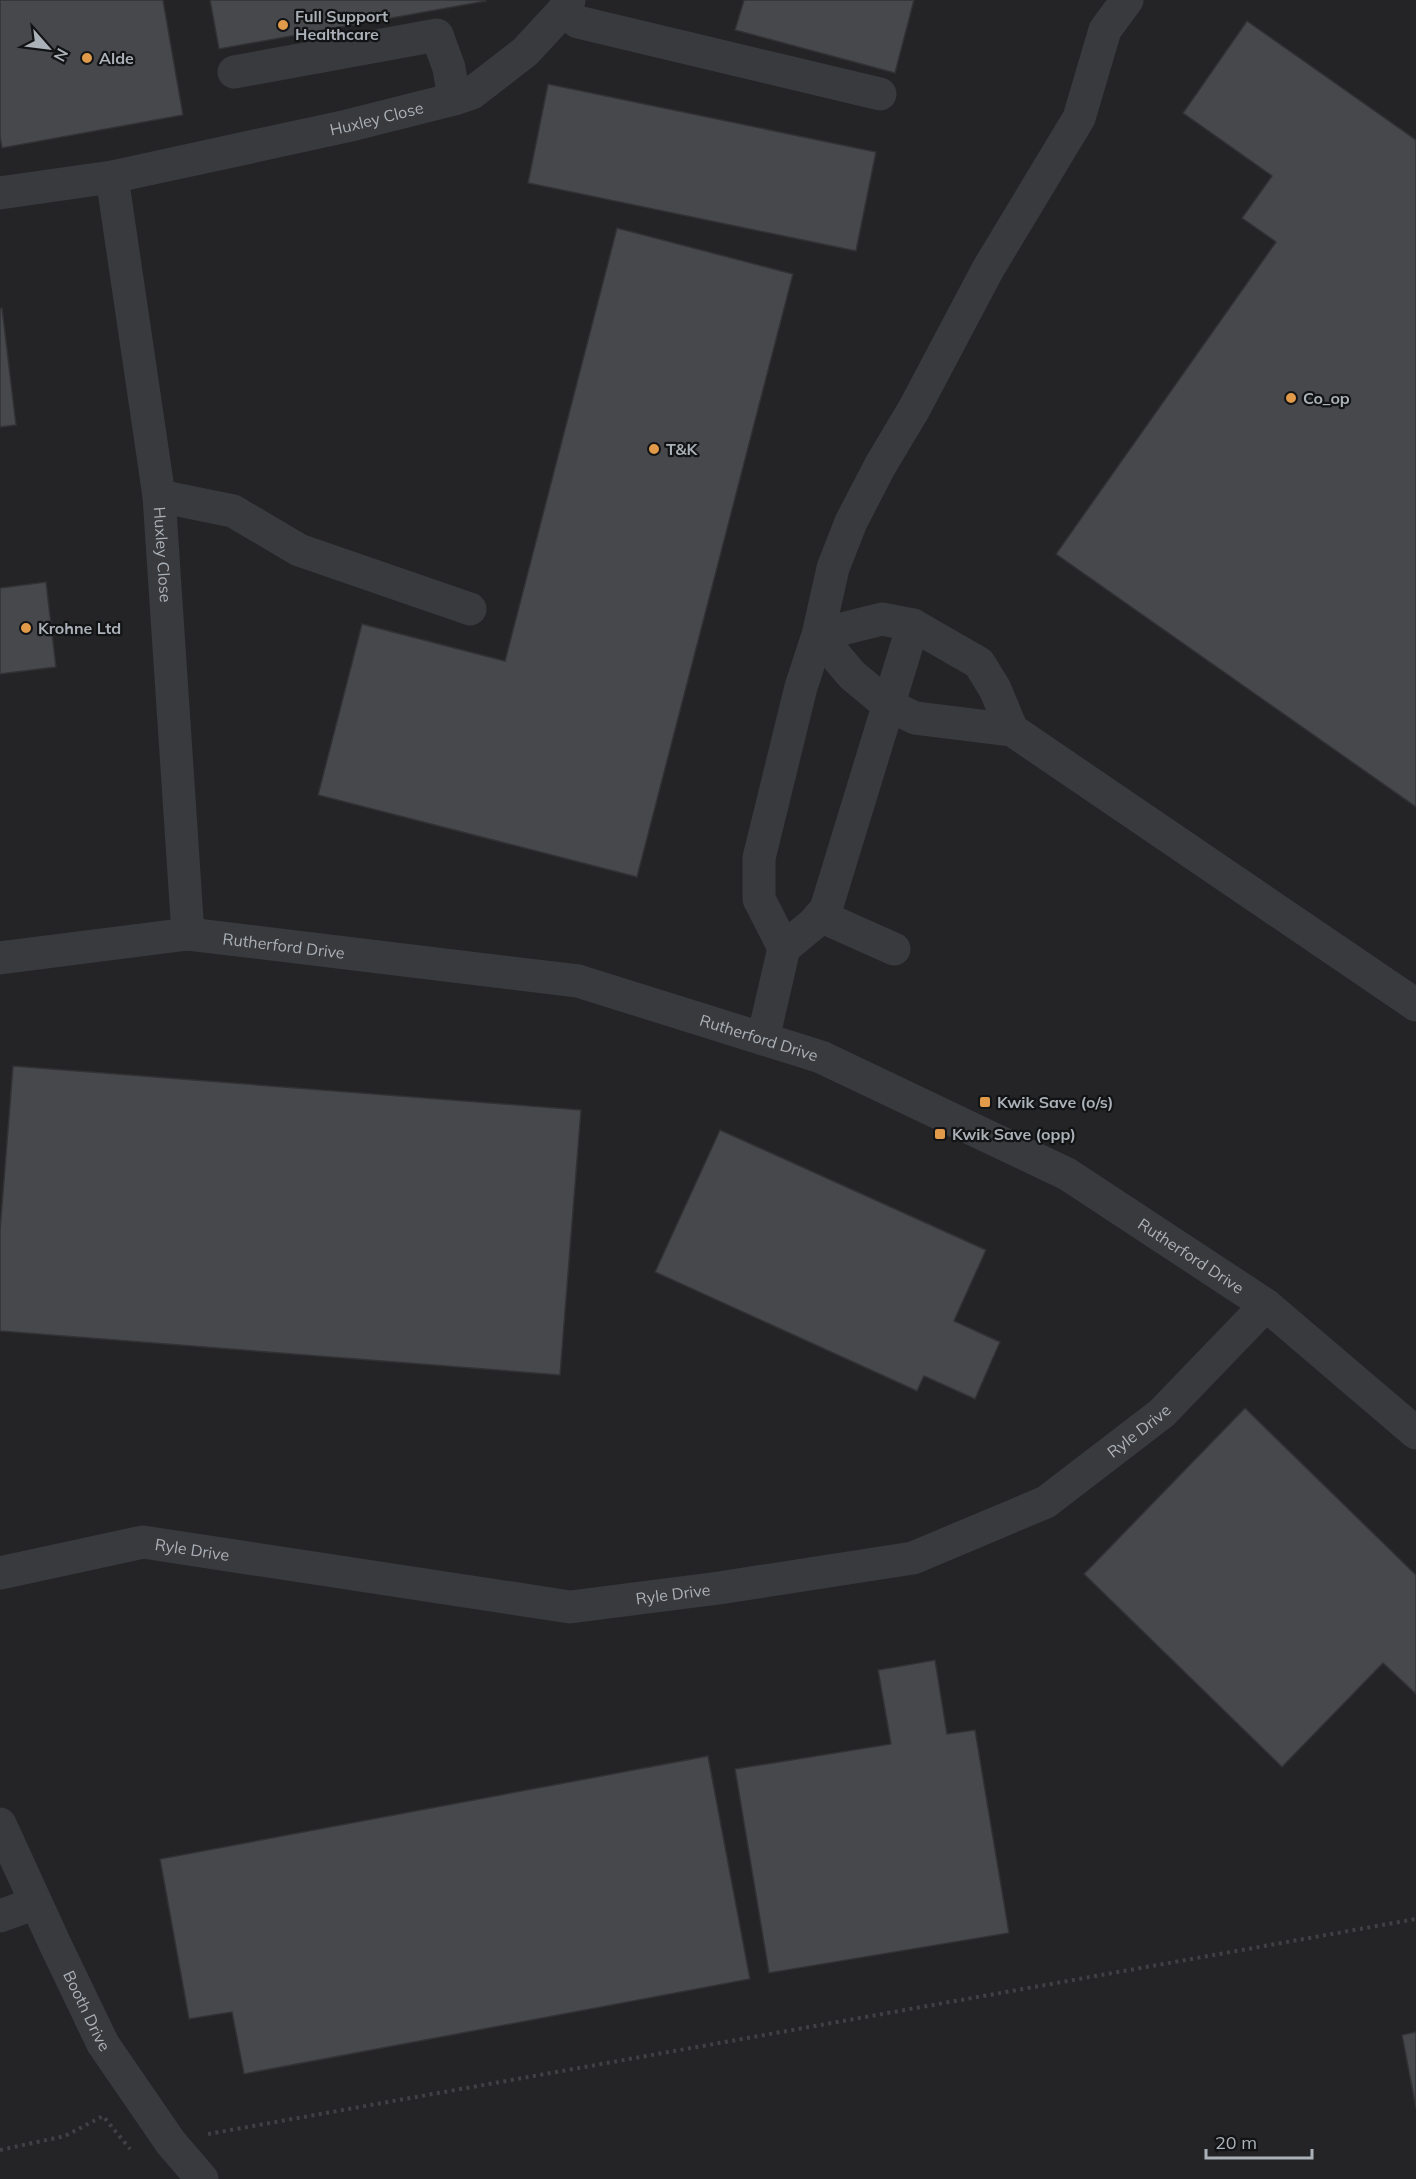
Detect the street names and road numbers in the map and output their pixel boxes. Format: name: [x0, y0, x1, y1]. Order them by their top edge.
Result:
street label: Huxley Close: [328, 97, 425, 139]
street label: Huxley Close: [150, 506, 176, 603]
street label: Rutherford Drive: [222, 928, 346, 963]
street label: Rutherford Drive: [697, 1010, 821, 1065]
street label: Rutherford Drive: [1134, 1214, 1248, 1298]
street label: Ryle Drive: [1103, 1400, 1175, 1462]
street label: Ryle Drive: [154, 1534, 231, 1565]
street label: Ryle Drive: [634, 1579, 711, 1609]
street label: Booth Drive: [59, 1967, 115, 2055]

